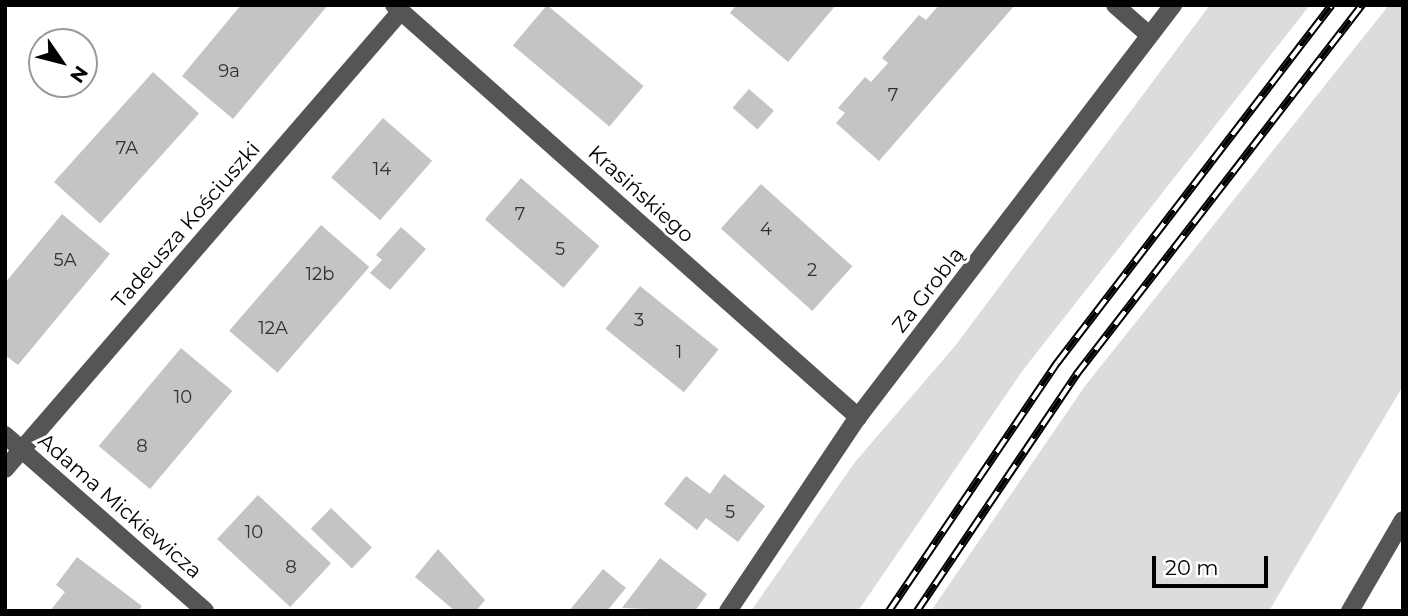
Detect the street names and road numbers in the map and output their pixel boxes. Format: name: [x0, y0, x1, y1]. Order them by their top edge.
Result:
street label: Tadeusza Kościuszki: [107, 137, 265, 313]
street label: Krasińskiego: [583, 140, 699, 248]
street label: Za Groblą: [887, 242, 969, 338]
street label: Adama Mickiewicza: [33, 428, 207, 584]

